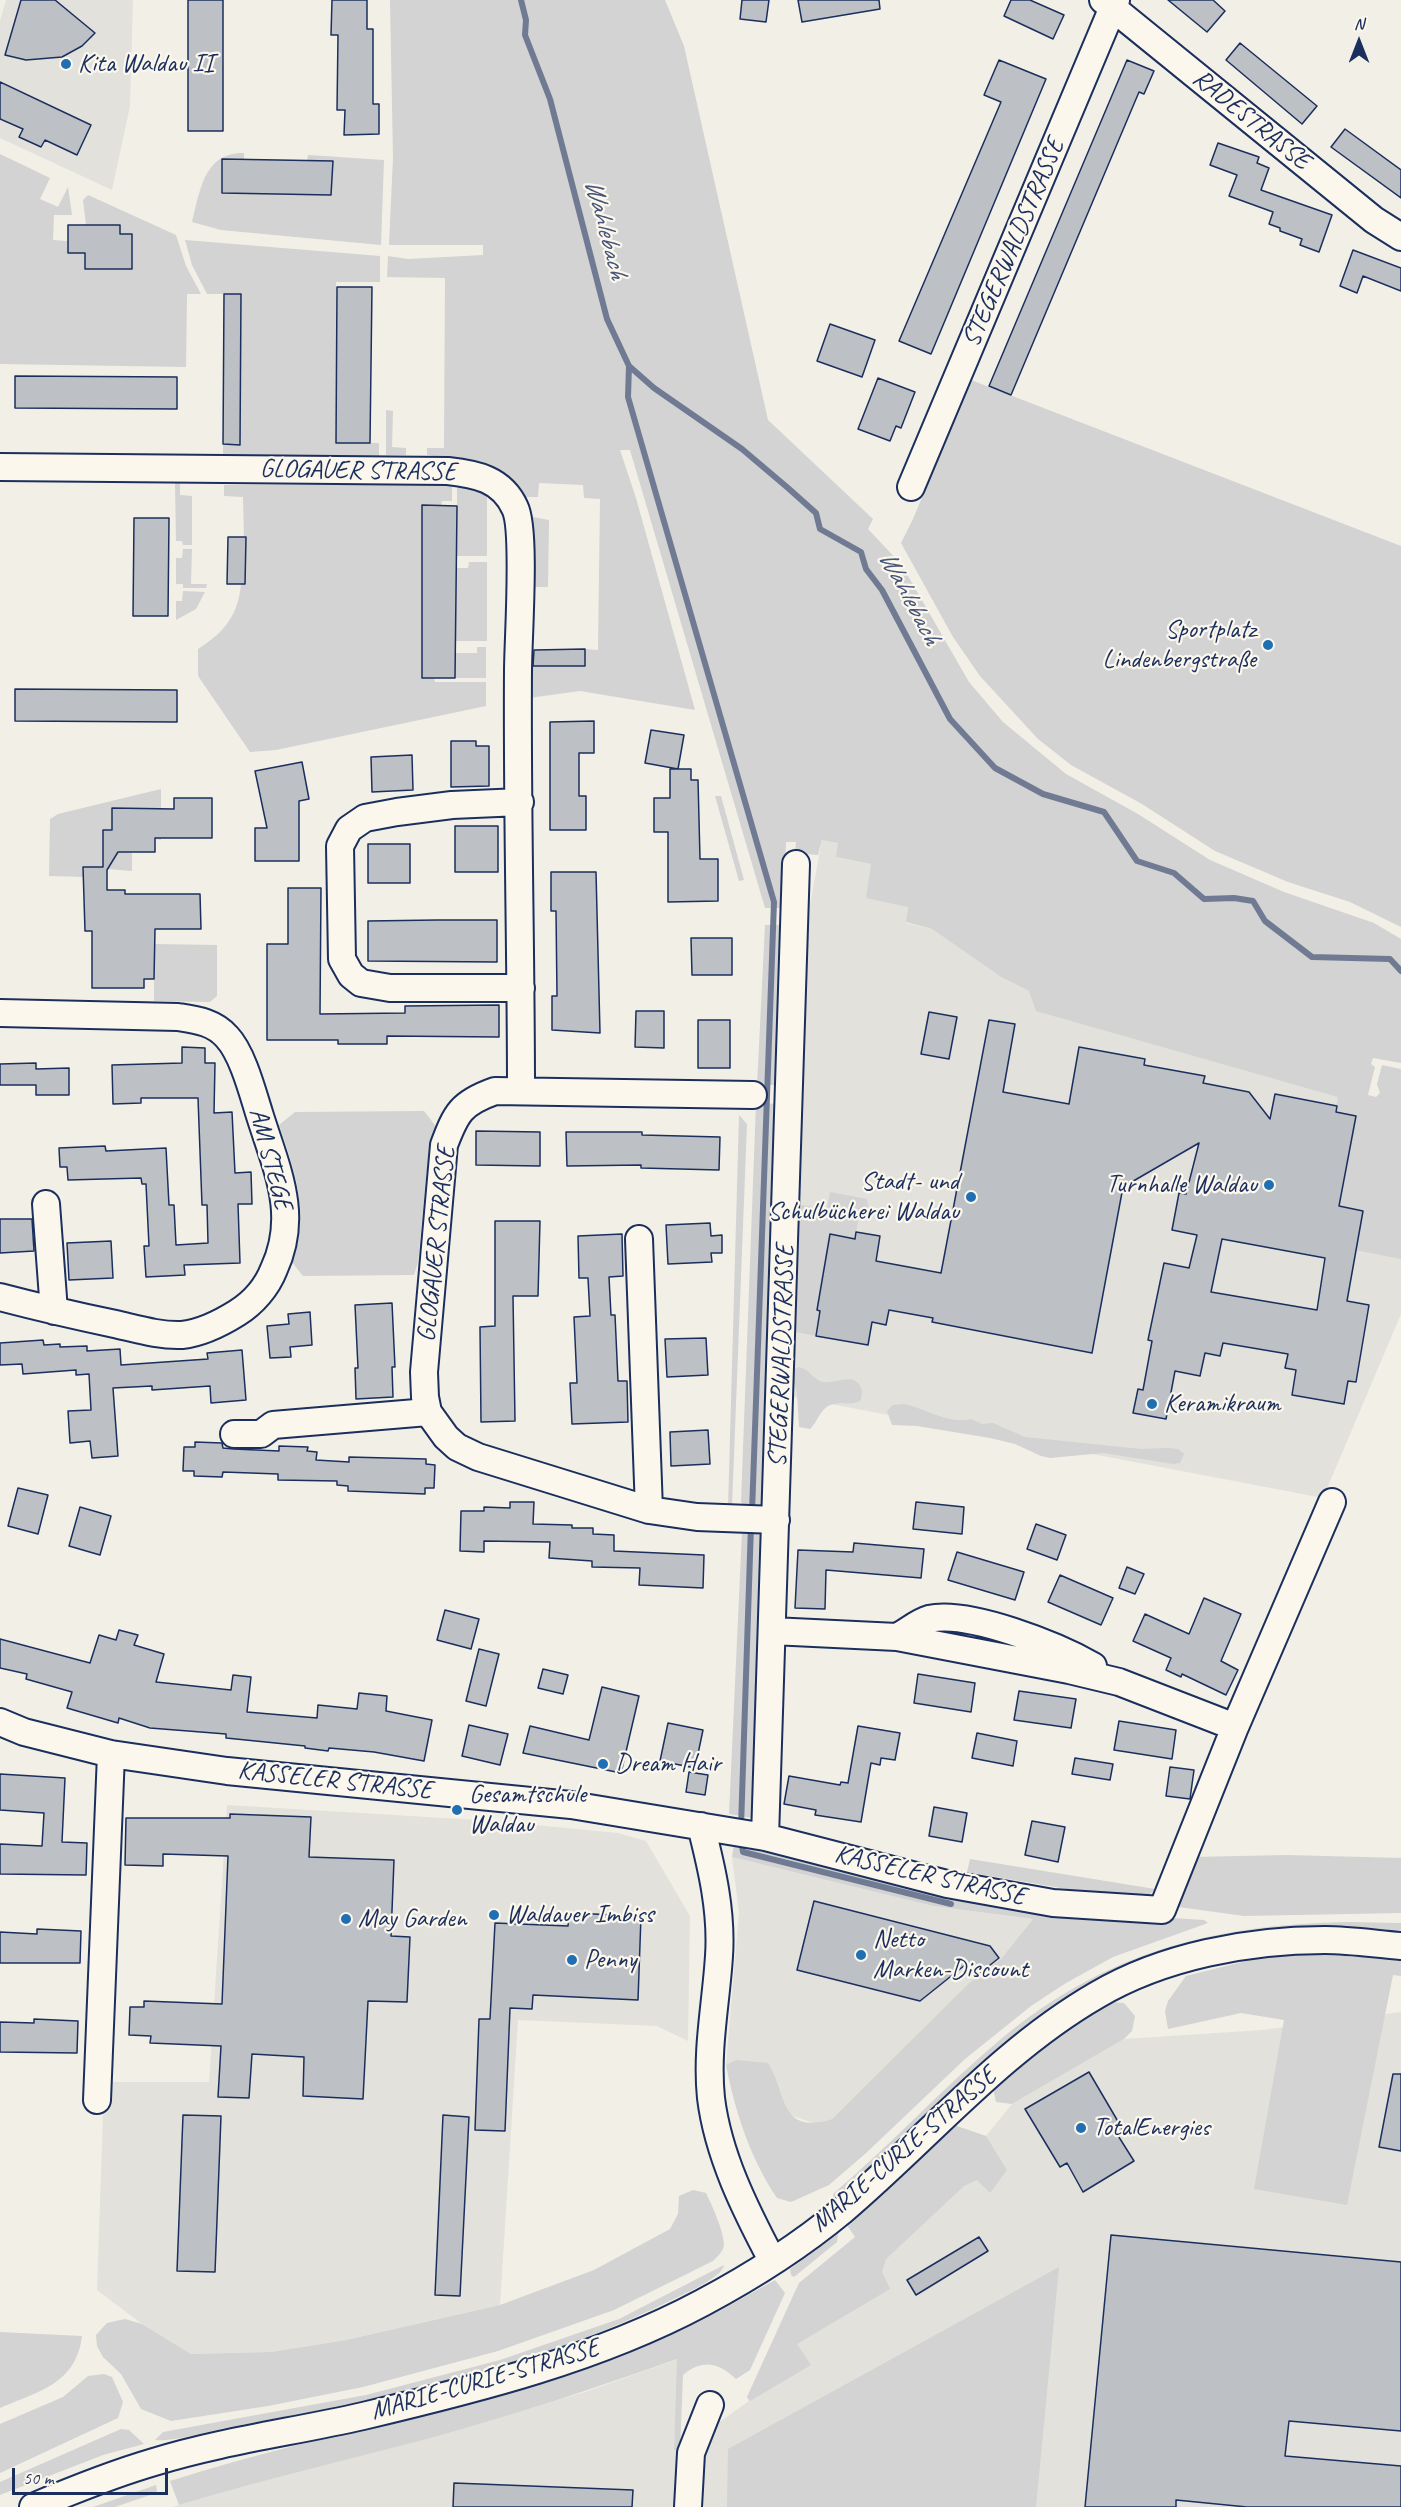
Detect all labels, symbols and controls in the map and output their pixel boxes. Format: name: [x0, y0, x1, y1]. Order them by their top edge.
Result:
north arrow: [1329, 12, 1389, 72]
text: N: [1354, 14, 1364, 34]
place label: Kita Waldau II: [78, 48, 214, 80]
marker: Kita Waldau II: [59, 57, 73, 71]
street label: RADESTRASSE: [1186, 63, 1316, 177]
street label: STEGERWALDSTRASSE: [956, 134, 1072, 352]
water label: Wahlebach: [576, 176, 634, 282]
street label: GLOGAUER STRASSE: [259, 454, 457, 488]
water label: Wahlebach: [871, 545, 947, 651]
place label: Sportplatz Lindenbergstraße: [1102, 614, 1256, 676]
marker: Sportplatz Lindenbergstraße: [1261, 638, 1275, 652]
street label: AM STEGE: [241, 1105, 299, 1213]
street label: GLOGAUER STRASSE: [411, 1145, 463, 1343]
place label: Stadt- und Schulbücherei Waldau: [768, 1166, 959, 1228]
place label: Turnhalle Waldau: [1106, 1169, 1257, 1201]
marker: Turnhalle Waldau: [1262, 1178, 1276, 1192]
marker: Stadt- und Schulbücherei Waldau: [964, 1190, 978, 1204]
street label: STEGERWALDSTRASSE: [763, 1244, 801, 1468]
place label: Keramikraum: [1164, 1388, 1281, 1420]
marker: Keramikraum: [1145, 1397, 1159, 1411]
place label: Dream Hair: [615, 1748, 721, 1780]
street label: KASSELER STRASSE: [236, 1755, 434, 1807]
marker: Dream Hair: [596, 1757, 610, 1771]
place label: Gesamtschule Waldau: [469, 1779, 586, 1840]
marker: Gesamtschule Waldau: [450, 1803, 464, 1817]
street label: KASSELER STRASSE: [831, 1839, 1029, 1913]
place label: Waldauer Imbiss: [506, 1899, 654, 1931]
place label: May Garden: [358, 1903, 466, 1935]
marker: Waldauer Imbiss: [487, 1908, 501, 1922]
marker: May Garden: [339, 1912, 353, 1926]
place label: Netto Marken-Discount: [873, 1924, 1028, 1985]
place label: Penny: [584, 1944, 636, 1976]
marker: Netto Marken-Discount: [854, 1948, 868, 1962]
marker: Penny: [565, 1953, 579, 1967]
street label: MARIE-CURIE-STRASSE: [805, 2061, 1003, 2239]
place label: TotalEnergies: [1093, 2112, 1210, 2144]
marker: TotalEnergies: [1074, 2121, 1088, 2135]
street label: MARIE-CURIE-STRASSE: [367, 2332, 603, 2428]
scale bar: [15, 2456, 171, 2494]
text: 50 m: [23, 2467, 54, 2489]

